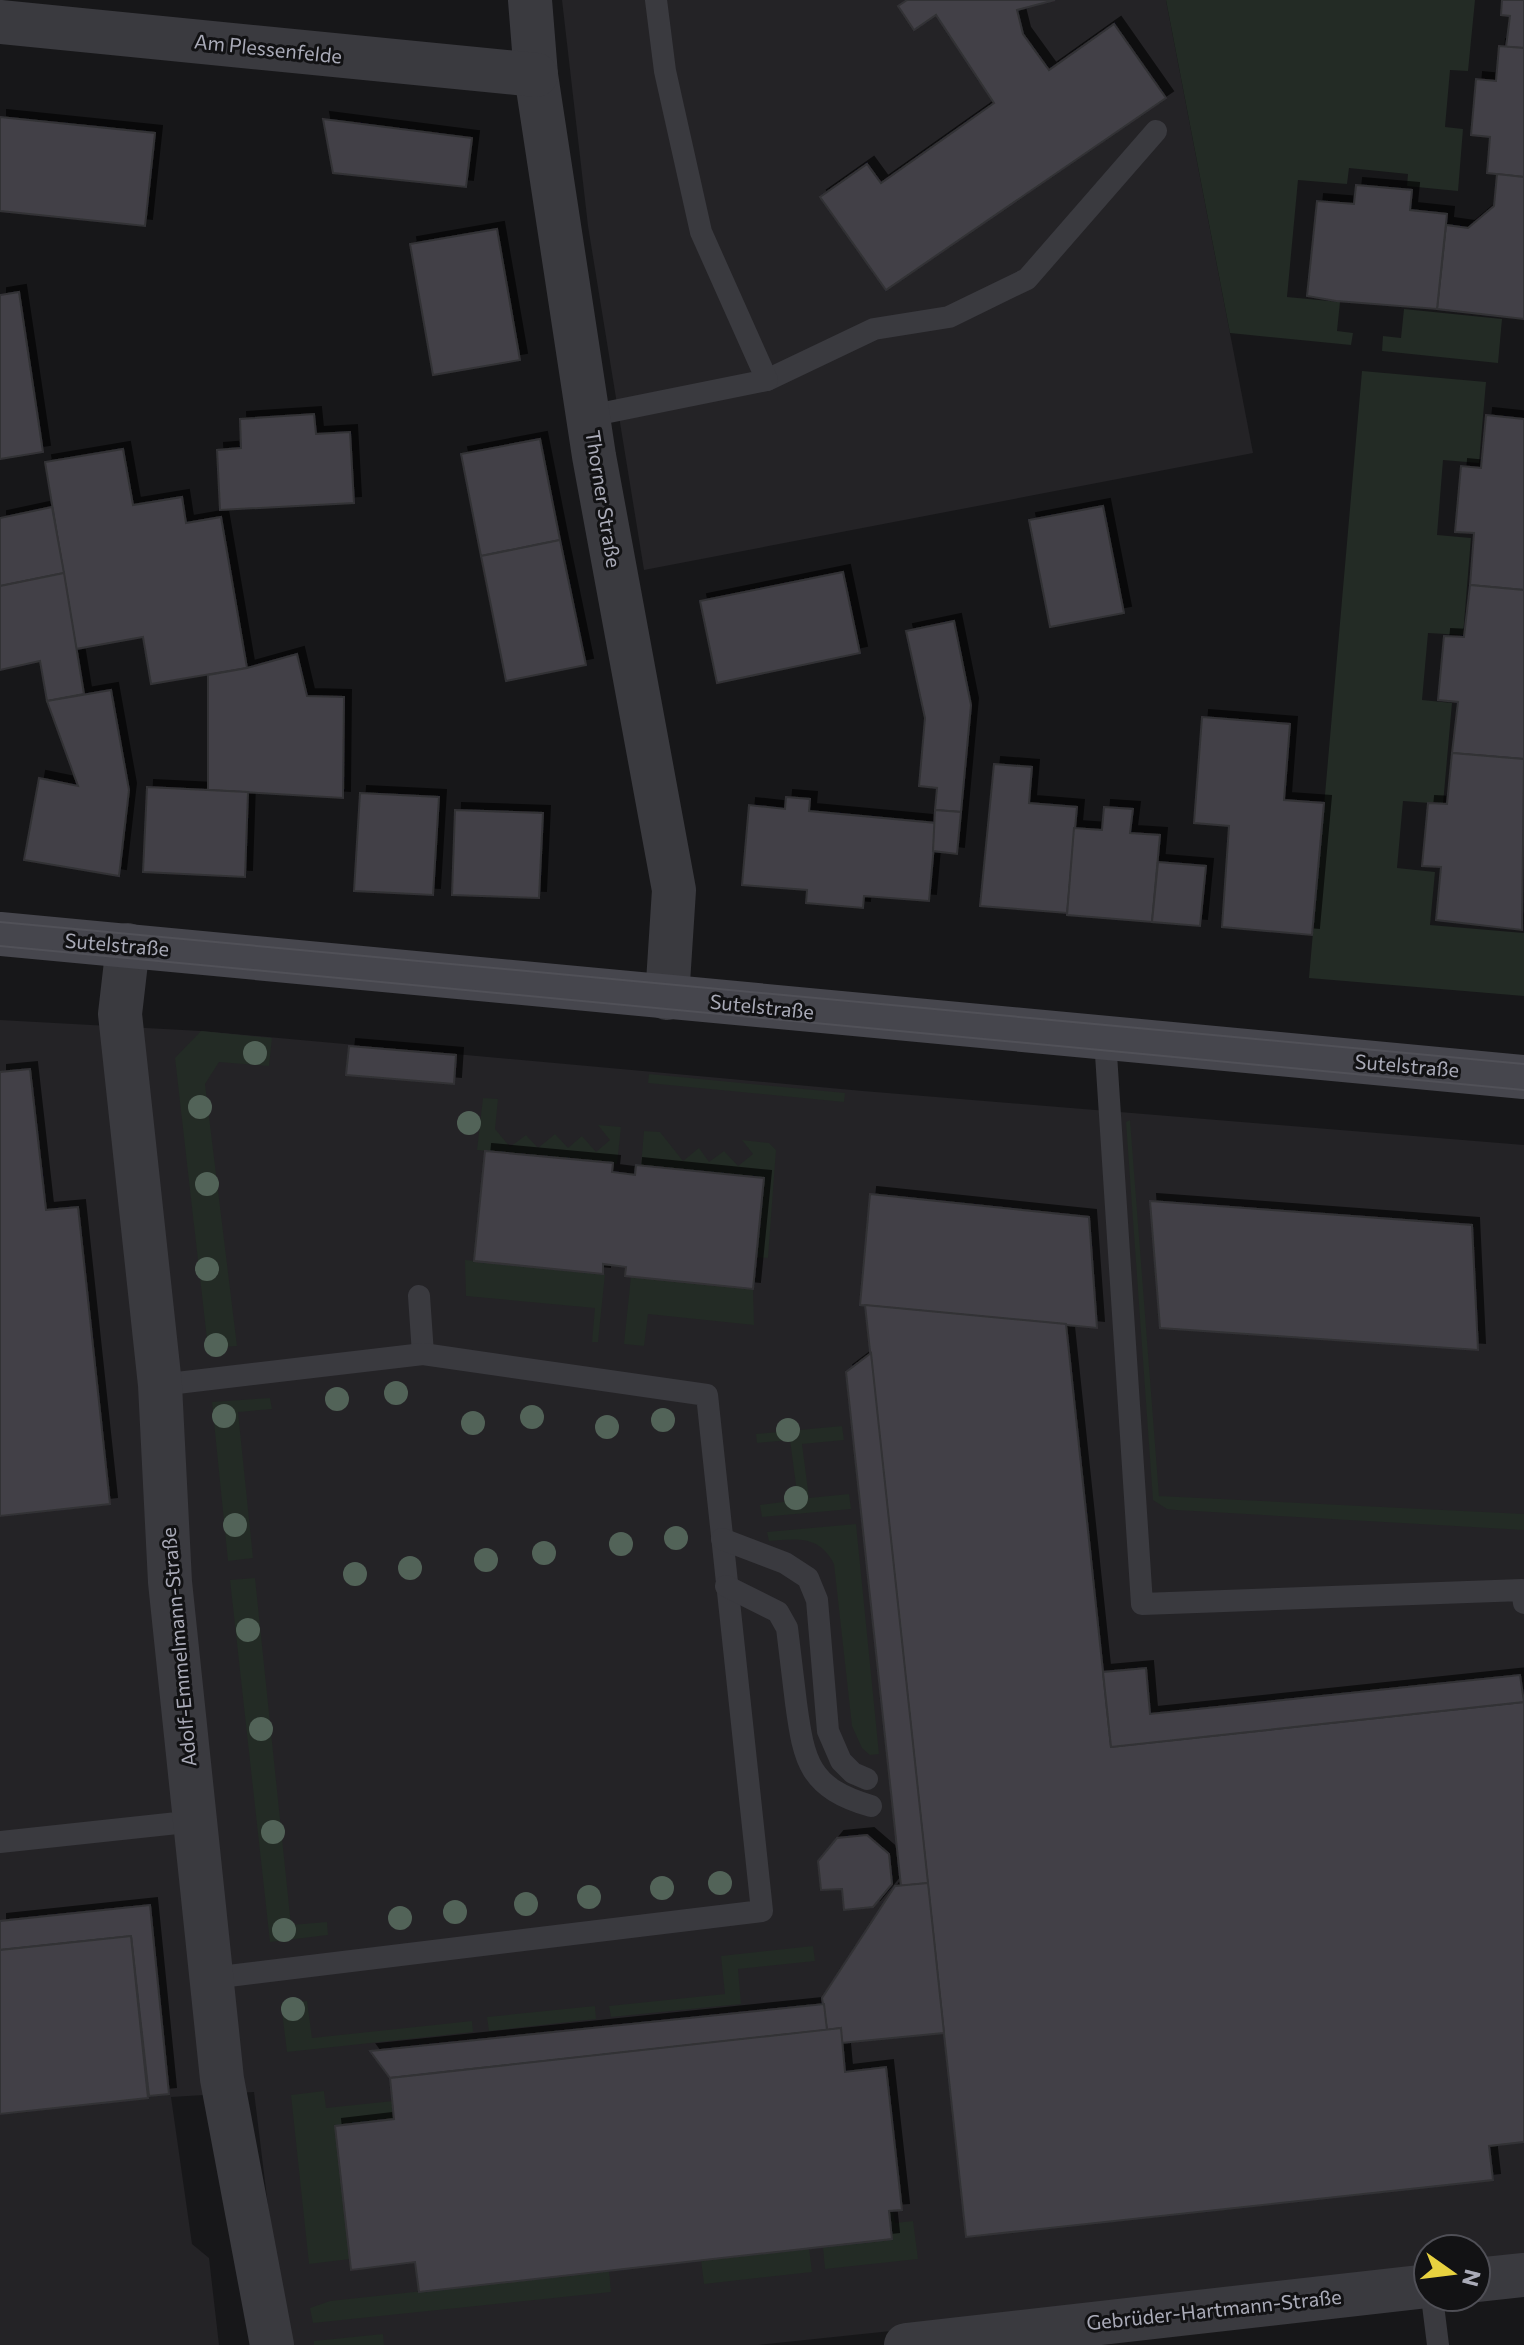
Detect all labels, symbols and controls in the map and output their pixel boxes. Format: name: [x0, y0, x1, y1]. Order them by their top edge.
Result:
street label: Am Plessenfelde: [193, 28, 343, 68]
street label: Thorner Straße: [581, 428, 627, 569]
street label: Sutelstraße: [64, 927, 170, 961]
street label: Sutelstraße: [709, 989, 815, 1023]
street label: Sutelstraße: [1354, 1048, 1460, 1082]
street label: Adolf-Emmelmann-Straße: [156, 1526, 200, 1768]
north arrow: [1412, 2233, 1492, 2313]
text: N: [1457, 2267, 1487, 2289]
street label: Gebrüder-Hartmann-Straße: [1085, 2284, 1343, 2334]

